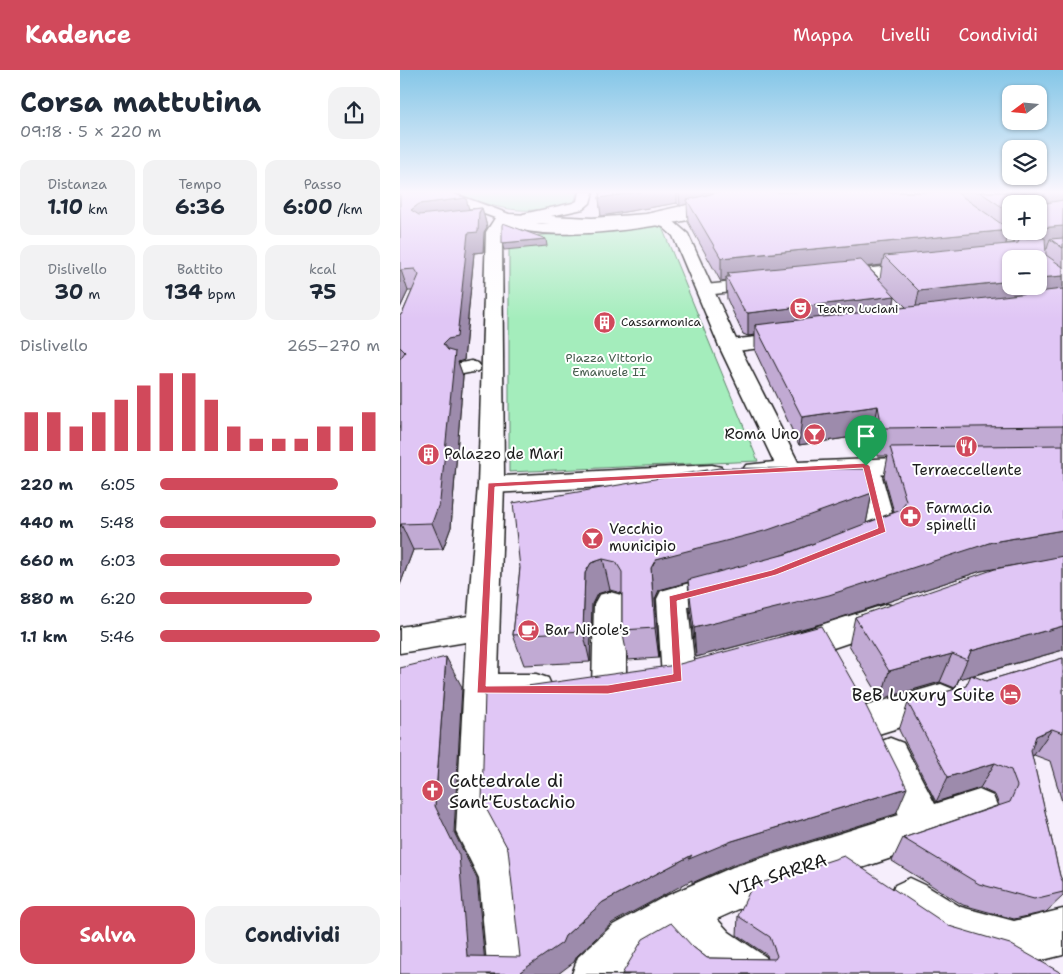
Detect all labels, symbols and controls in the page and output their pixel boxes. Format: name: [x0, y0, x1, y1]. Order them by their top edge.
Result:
text: Kadence: [25, 19, 131, 51]
text: Mappa: [793, 23, 853, 47]
text: Livelli: [881, 23, 930, 47]
text: Condividi: [958, 23, 1038, 47]
text: Corsa mattutina: [20, 83, 261, 121]
north arrow: [1002, 85, 1048, 130]
map controls: [1002, 85, 1047, 295]
button: share: [328, 87, 380, 139]
text: 09:18 · 5 × 220 m: [20, 121, 161, 142]
button: layers: [1002, 140, 1047, 185]
text: Distanza: [48, 175, 107, 193]
text: Tempo: [178, 175, 222, 193]
text: Passo: [304, 175, 342, 193]
text: 1.10: [47, 193, 83, 221]
text: 6:36: [175, 193, 225, 221]
text: 6:00: [283, 193, 333, 221]
button: +: [1002, 195, 1047, 240]
text: km: [83, 200, 108, 218]
text: /km: [333, 200, 363, 218]
button: −: [1002, 250, 1047, 295]
text: Dislivello: [48, 260, 107, 278]
text: Battito: [177, 260, 223, 278]
text: kcal: [309, 260, 336, 278]
text: 30: [54, 278, 84, 306]
text: 134: [164, 278, 203, 306]
text: 75: [309, 278, 336, 306]
text: m: [84, 285, 100, 303]
text: bpm: [203, 285, 236, 303]
theatre icon: Teatro Luciani: [789, 297, 813, 321]
place label: Teatro Luciani: [817, 301, 898, 317]
building icon: Cassarmonica: [593, 310, 617, 334]
place label: Cassarmonica: [621, 314, 701, 330]
text: Dislivello: [20, 335, 88, 356]
text: 265–270 m: [287, 335, 380, 356]
park label: Piazza Vittorio Emanuele II: [566, 350, 652, 380]
pin: [845, 415, 887, 466]
bar icon: Roma Uno: [803, 422, 827, 446]
icon: arrive: [852, 422, 880, 450]
place label: Roma Uno: [725, 424, 799, 444]
restaurant icon: Terraeccellente: [955, 435, 979, 459]
building icon: Palazzo de Mari: [416, 442, 440, 466]
place label: Palazzo de Mari: [444, 444, 564, 464]
place label: Terraeccellente: [912, 460, 1022, 480]
text: 220 m: [20, 474, 73, 495]
text: 6:05: [100, 474, 135, 495]
place label: Farmacia spinelli: [926, 498, 993, 535]
pharmacy icon: Farmacia spinelli: [898, 505, 922, 529]
text: 440 m: [20, 512, 74, 533]
text: 5:48: [100, 512, 135, 533]
place label: Vecchio municipio: [609, 519, 676, 556]
bar icon: Vecchio municipio: [581, 526, 605, 550]
text: 660 m: [20, 550, 74, 571]
text: 6:03: [100, 550, 136, 571]
text: 880 m: [20, 588, 74, 609]
text: 6:20: [100, 588, 136, 609]
cafe icon: Bar Nicole's: [517, 618, 541, 642]
place label: Bar Nicole's: [545, 620, 629, 640]
text: 1.1 km: [20, 626, 67, 647]
text: 5:46: [100, 626, 135, 647]
place label: BeB Luxury Suite: [852, 683, 995, 707]
hotel icon: BeB Luxury Suite: [999, 683, 1023, 707]
place label: Cattedrale di Sant'Eustachio: [449, 769, 575, 814]
church icon: Cattedrale di Sant'Eustachio: [421, 779, 445, 803]
street label: VIA SARRA: [726, 848, 830, 902]
button: Salva: [20, 906, 195, 964]
button: Condividi: [205, 906, 380, 964]

